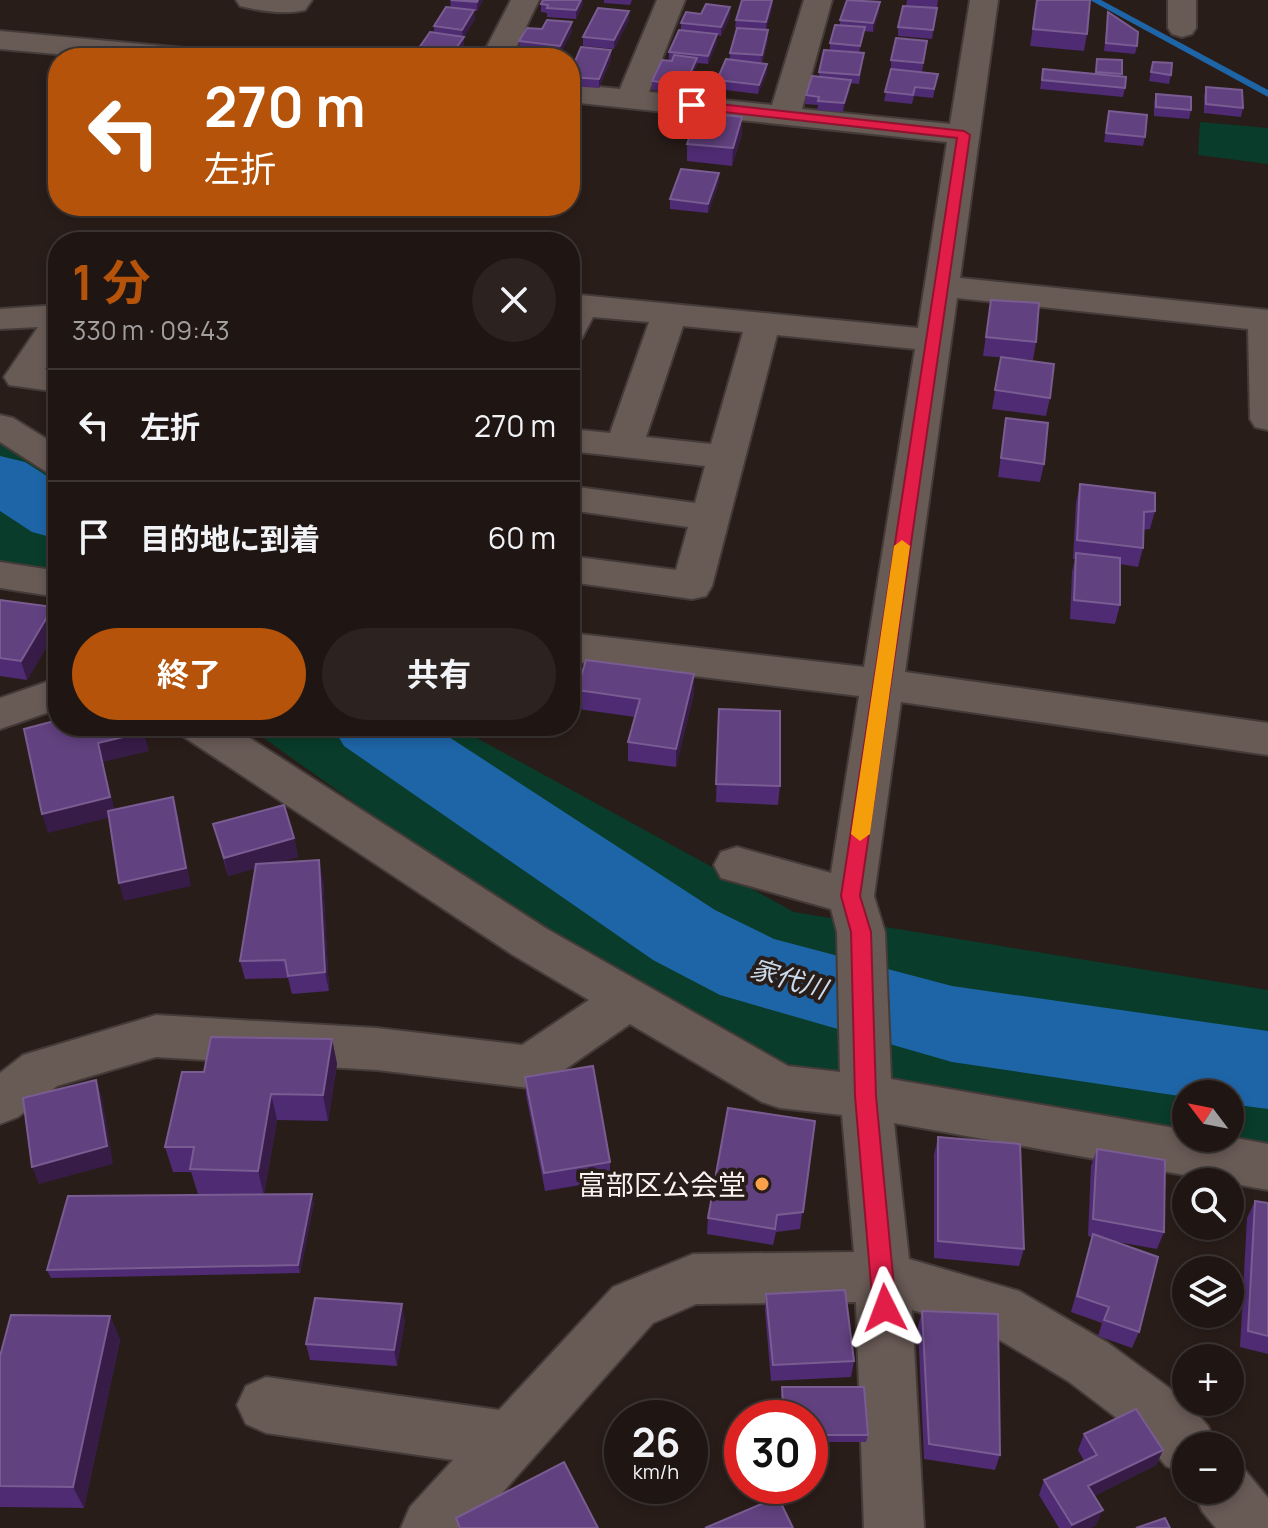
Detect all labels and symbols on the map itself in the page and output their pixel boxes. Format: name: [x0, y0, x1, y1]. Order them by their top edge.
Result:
pin: [658, 71, 726, 139]
water label: 家代川: [746, 949, 834, 1007]
north arrow: [1172, 1080, 1244, 1152]
place label: 富部区公会堂: [578, 1165, 746, 1203]
marker: 富部区公会堂: [753, 1175, 771, 1193]
position arrow: [843, 1266, 927, 1350]
speed limit sign: 30: [724, 1400, 828, 1504]

